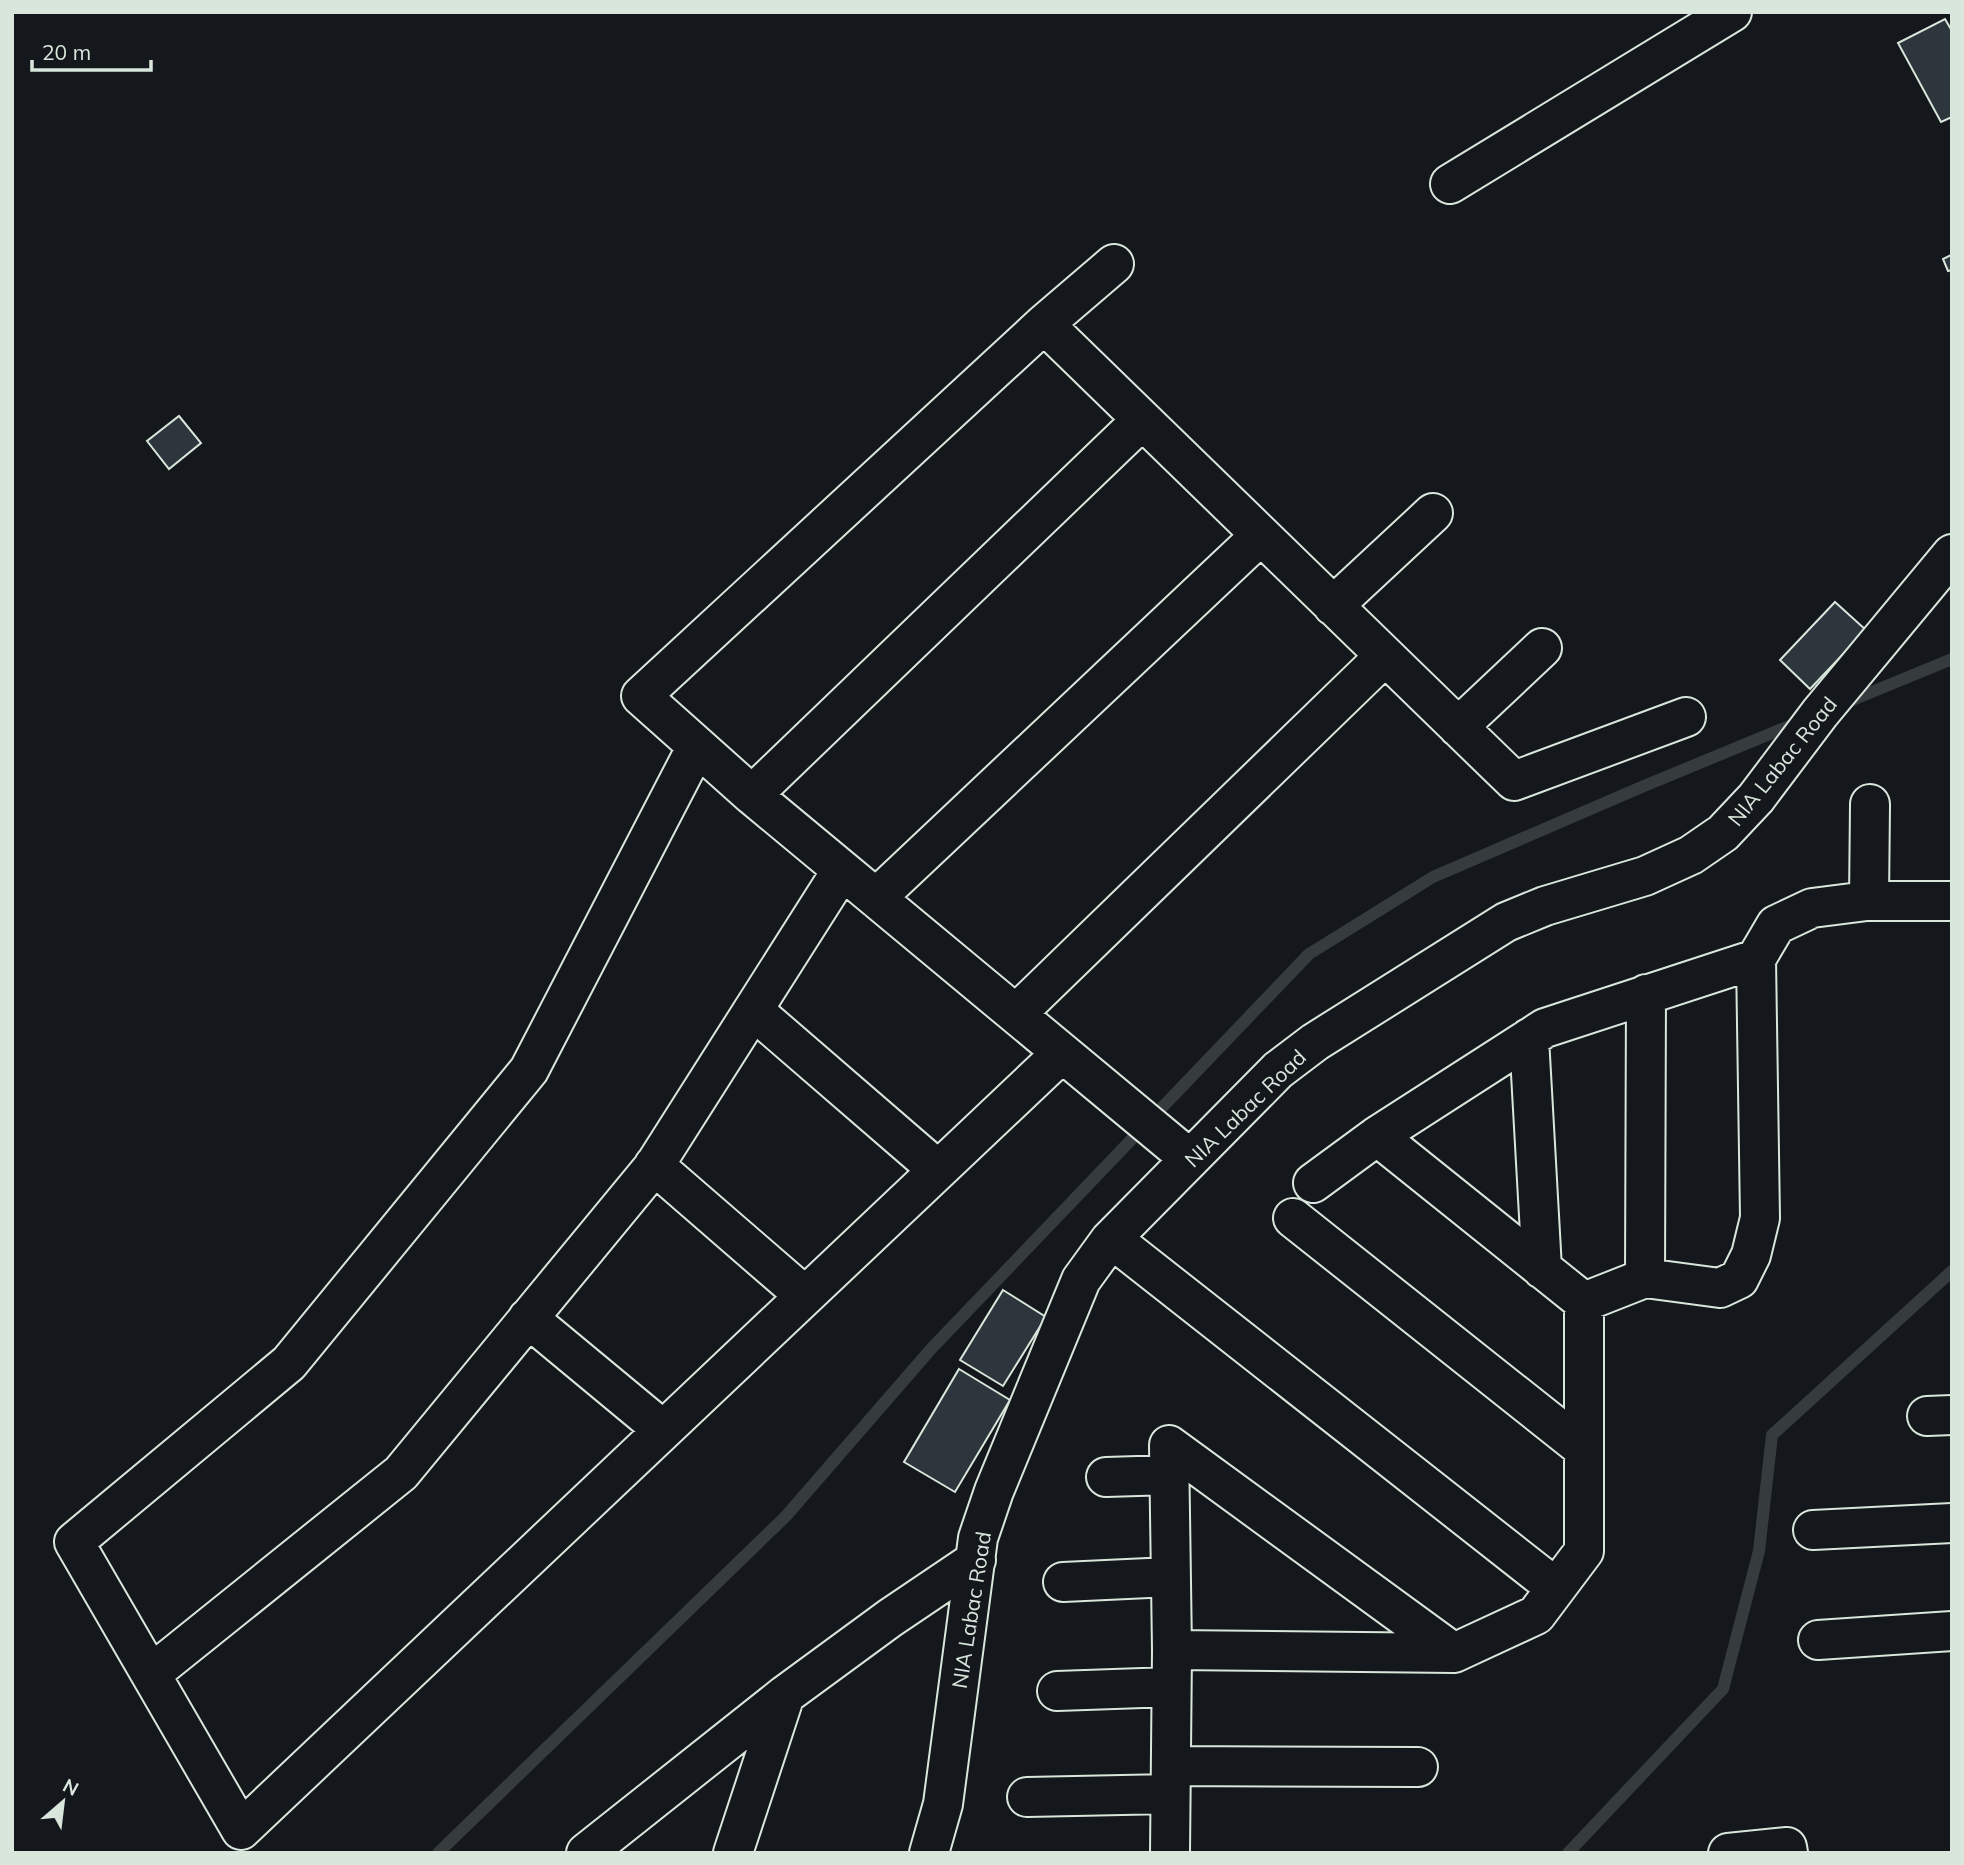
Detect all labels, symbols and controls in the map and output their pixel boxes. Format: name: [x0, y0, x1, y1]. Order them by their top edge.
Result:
scale bar: [32, 28, 150, 72]
text: 20 m: [42, 39, 91, 65]
street label: NIA Labac Road: [1722, 691, 1842, 831]
street label: NIA Labac Road: [1179, 1044, 1311, 1172]
street label: NIA Labac Road: [946, 1530, 996, 1690]
north arrow: [28, 1767, 98, 1837]
text: N: [59, 1773, 83, 1801]

